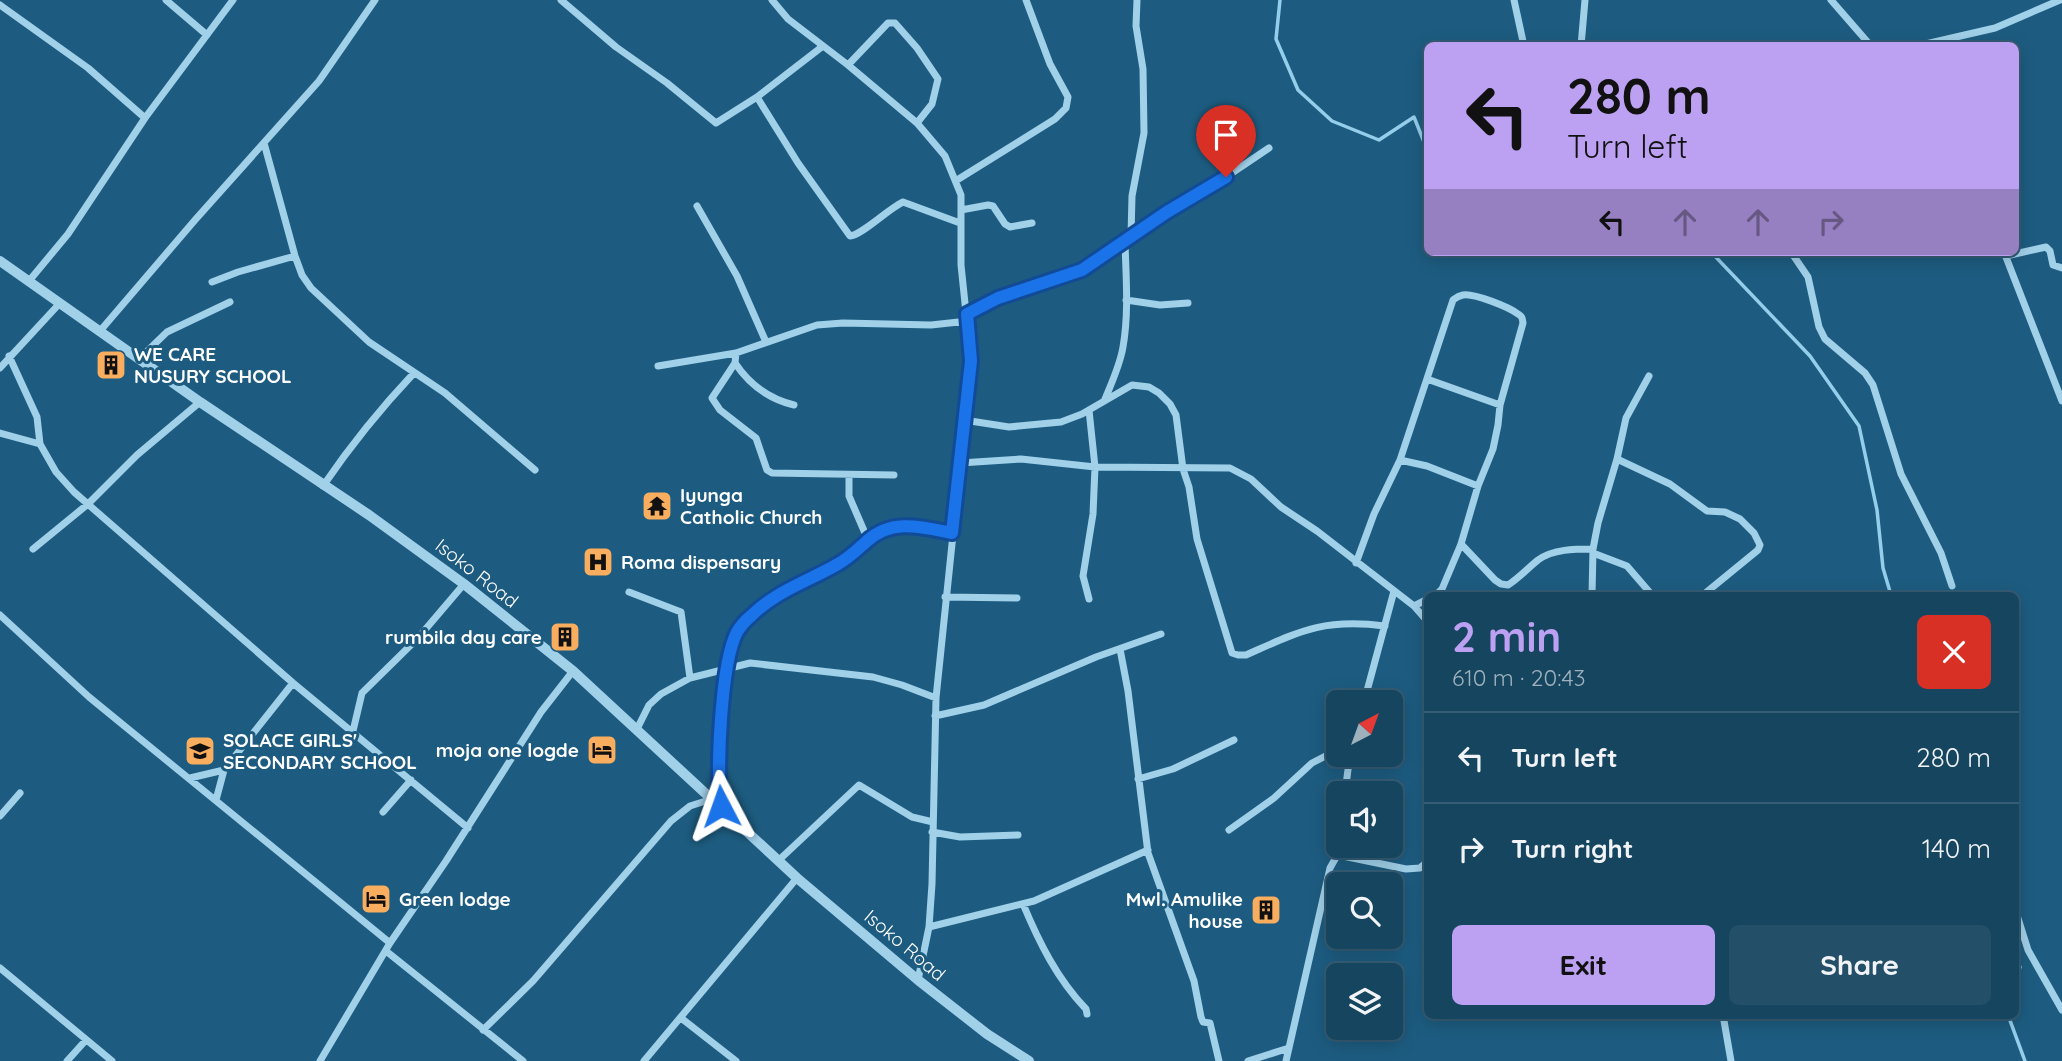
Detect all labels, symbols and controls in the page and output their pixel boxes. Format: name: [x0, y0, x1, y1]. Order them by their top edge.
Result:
text: 280 m: [1567, 65, 1711, 126]
icon: left: [1452, 70, 1543, 161]
pin: [1196, 105, 1256, 177]
icon: arrive: [1207, 116, 1245, 154]
text: Turn left: [1567, 126, 1688, 166]
icon: left: [1593, 203, 1631, 241]
icon: ahead: [1666, 203, 1704, 241]
icon: ahead: [1739, 203, 1777, 241]
icon: right: [1812, 203, 1850, 241]
place label: WE CARE NUSURY SCHOOL: [134, 342, 292, 388]
building icon: WE CARE NUSURY SCHOOL: [94, 348, 128, 382]
place label: Iyunga Catholic Church: [680, 483, 822, 529]
temple icon: Iyunga Catholic Church: [640, 489, 674, 523]
street label: Isoko Road: [431, 533, 523, 613]
hospital icon: Roma dispensary: [581, 545, 615, 579]
place label: Roma dispensary: [621, 550, 781, 574]
text: 2 min: [1452, 610, 1561, 663]
button: close: [1917, 615, 1991, 689]
building icon: rumbila day care: [548, 620, 582, 654]
place label: rumbila day care: [385, 625, 542, 649]
text: 610 m · 20:43: [1452, 663, 1586, 692]
north arrow: [1326, 690, 1404, 766]
map controls: [1326, 690, 1403, 1040]
place label: SOLACE GIRLS' SECONDARY SCHOOL: [223, 728, 417, 774]
hotel icon: moja one logde: [585, 733, 619, 767]
school or university icon: SOLACE GIRLS' SECONDARY SCHOOL: [183, 734, 217, 768]
place label: moja one logde: [436, 738, 579, 762]
icon: left: [1452, 739, 1490, 777]
text: Turn left: [1511, 741, 1618, 774]
text: 280 m: [1916, 741, 1991, 774]
position arrow: [684, 769, 758, 843]
button: sound: [1326, 781, 1403, 858]
icon: right: [1452, 830, 1490, 868]
text: Turn right: [1511, 832, 1633, 865]
text: 140 m: [1922, 832, 1991, 865]
button: search: [1326, 872, 1403, 949]
hotel icon: Green lodge: [359, 882, 393, 916]
place label: Green lodge: [399, 887, 511, 911]
place label: Mwl. Amulike house: [1126, 887, 1243, 933]
building icon: Mwl. Amulike house: [1249, 893, 1283, 927]
street label: Isoko Road: [859, 904, 951, 986]
button: Exit: [1452, 925, 1715, 1005]
button: Share: [1729, 925, 1991, 1005]
button: layers: [1326, 963, 1403, 1040]

